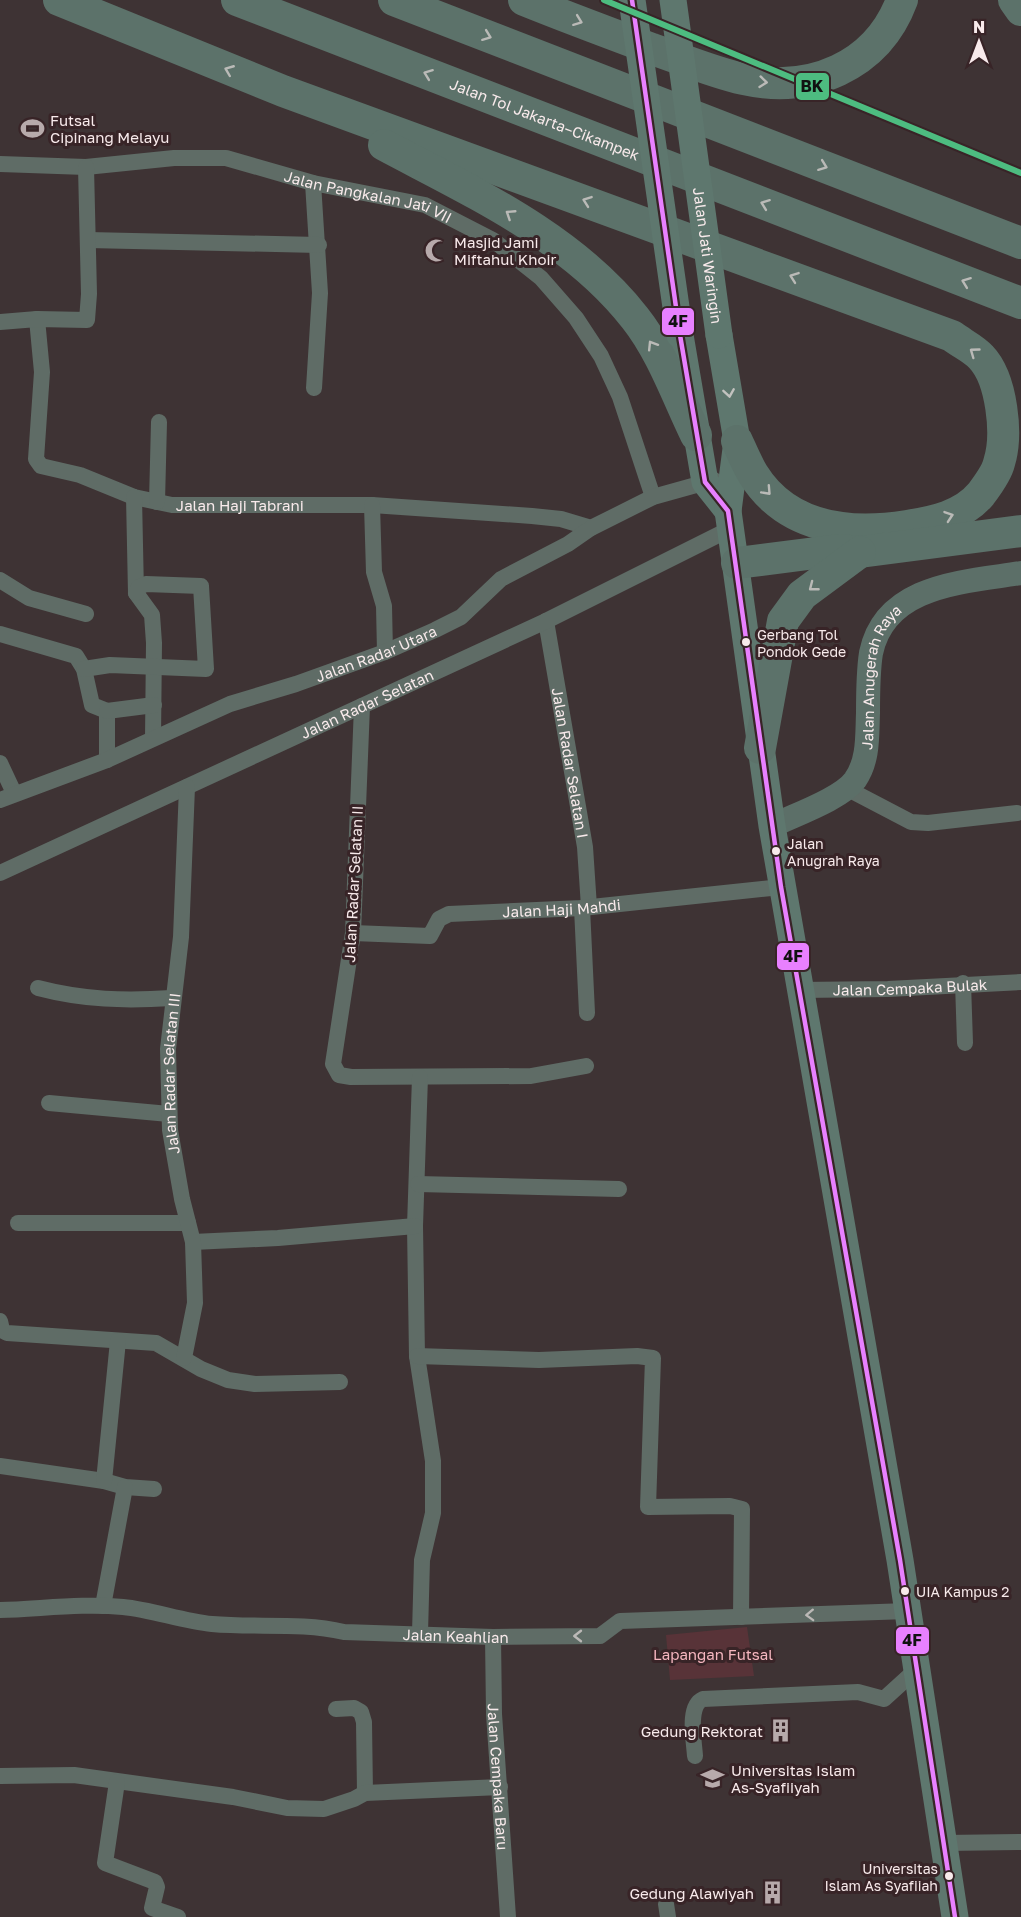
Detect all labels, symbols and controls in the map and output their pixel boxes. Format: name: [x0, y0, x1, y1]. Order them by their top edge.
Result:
north arrow: [949, 12, 1009, 72]
one-way arrow: [572, 14, 583, 26]
text: N: [973, 17, 985, 37]
one-way arrow: [481, 29, 492, 41]
one-way arrow: [224, 65, 235, 77]
one-way arrow: [423, 69, 434, 81]
line badge: BK: [795, 72, 830, 101]
street label: Jalan Tol Jakarta–Cikampek: [448, 74, 643, 164]
one-way arrow: [758, 75, 768, 88]
text: BK: [801, 76, 824, 96]
place label: Futsal Cipinang Melayu: [50, 111, 169, 146]
sports icon: Futsal Cipinang Melayu: [19, 116, 45, 142]
one-way arrow: [817, 159, 828, 172]
street label: Jalan Pangkalan Jati VII: [282, 166, 455, 226]
street label: Jalan Jati Waringin: [690, 186, 726, 325]
one-way arrow: [582, 196, 593, 209]
one-way arrow: [760, 199, 770, 212]
one-way arrow: [506, 211, 517, 222]
place label: Masjid Jami Miftahul Khoir: [454, 233, 556, 268]
mosque icon: Masjid Jami Miftahul Khoir: [423, 238, 449, 264]
one-way arrow: [790, 272, 800, 285]
one-way arrow: [962, 276, 972, 289]
line badge: 4F: [661, 307, 695, 336]
text: 4F: [668, 311, 688, 331]
one-way arrow: [648, 341, 660, 351]
one-way arrow: [969, 348, 980, 359]
one-way arrow: [722, 387, 735, 397]
one-way arrow: [760, 484, 771, 494]
street label: Jalan Haji Tabrani: [176, 496, 304, 514]
one-way arrow: [943, 510, 954, 523]
one-way arrow: [808, 580, 819, 591]
street label: Jalan Anugerah Raya: [857, 600, 905, 750]
street label: Jalan Radar Utara: [313, 621, 439, 685]
place label: Gerbang Tol Pondok Gede: [757, 626, 846, 660]
marker: Gerbang Tol Pondok Gede: [740, 636, 752, 648]
street label: Jalan Radar Selatan: [298, 665, 436, 742]
street label: Jalan Radar Selatan I: [549, 686, 592, 840]
street label: Jalan Radar Selatan II: [340, 805, 366, 963]
place label: Jalan Anugrah Raya: [787, 835, 880, 869]
marker: Jalan Anugrah Raya: [770, 845, 782, 857]
street label: Jalan Haji Mahdi: [502, 895, 621, 921]
line badge: 4F: [776, 942, 810, 971]
text: 4F: [783, 946, 803, 966]
street label: Jalan Cempaka Bulak: [833, 975, 988, 999]
street label: Jalan Radar Selatan III: [159, 992, 183, 1156]
place label: UIA Kampus 2: [916, 1583, 1009, 1600]
marker: UIA Kampus 2: [899, 1585, 911, 1597]
one-way arrow: [805, 1608, 814, 1621]
street label: Jalan Keahlian: [402, 1625, 509, 1646]
line badge: 4F: [895, 1626, 930, 1655]
one-way arrow: [574, 1630, 583, 1642]
text: 4F: [902, 1630, 922, 1650]
park label: Lapangan Futsal: [653, 1645, 773, 1663]
street label: Jalan Cempaka Baru: [485, 1703, 512, 1851]
building icon: Gedung Rektorat: [768, 1718, 794, 1744]
place label: Gedung Rektorat: [641, 1722, 763, 1740]
place label: Universitas Islam As-Syafiiyah: [731, 1761, 855, 1796]
school or university icon: Universitas Islam As-Syafiiyah: [700, 1766, 726, 1792]
place label: Universitas Islam As Syafiiah: [824, 1860, 938, 1894]
marker: Universitas Islam As Syafiiah: [943, 1870, 955, 1882]
building icon: Gedung Alawiyah: [759, 1880, 785, 1906]
place label: Gedung Alawiyah: [630, 1884, 754, 1902]

